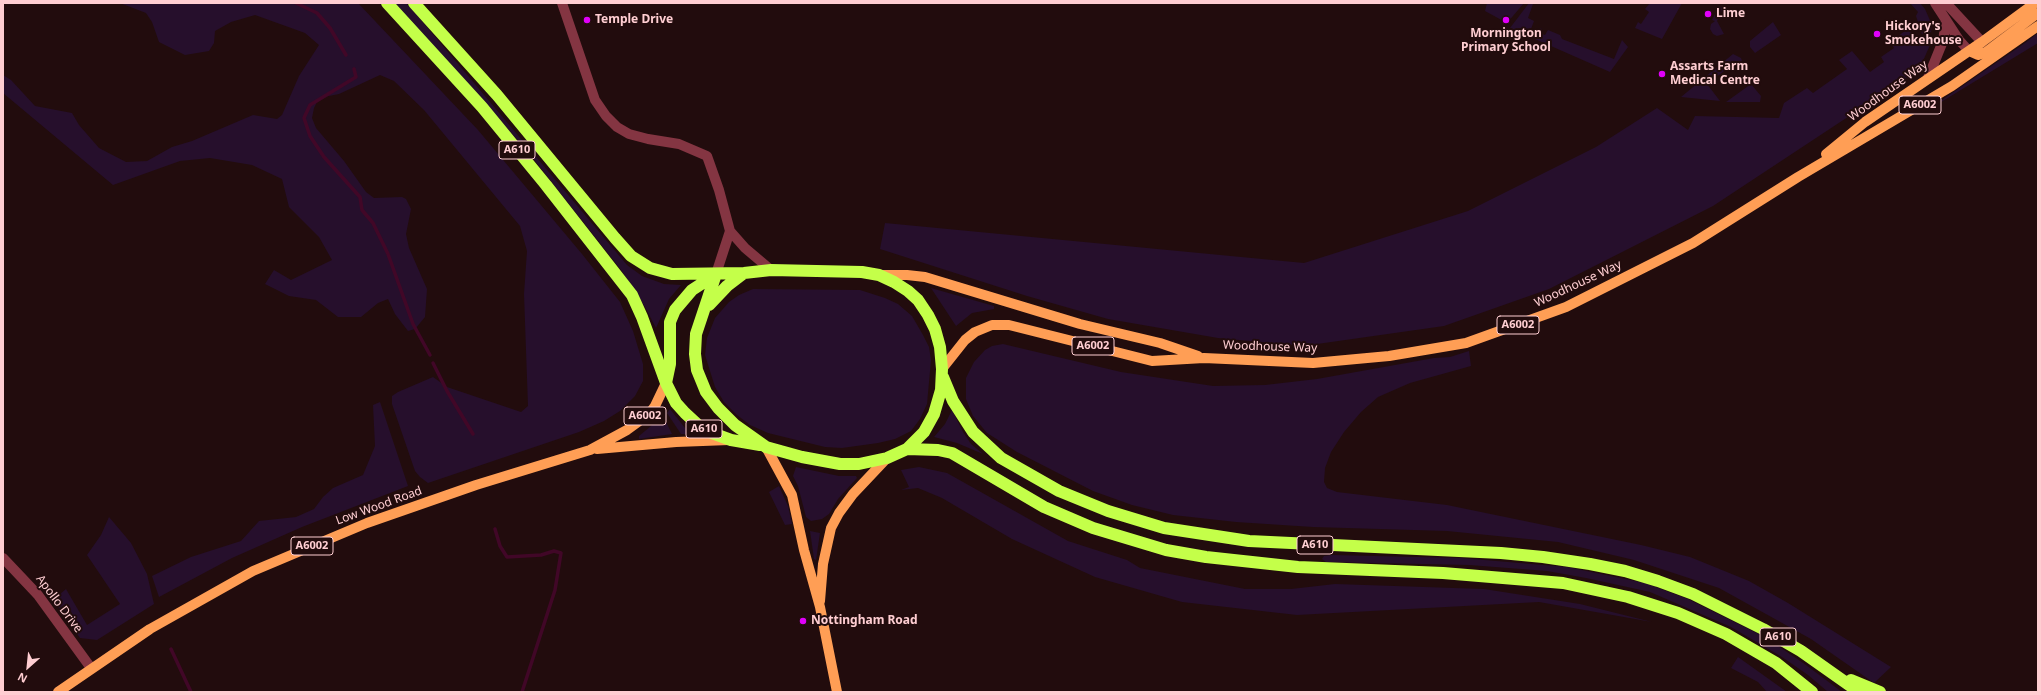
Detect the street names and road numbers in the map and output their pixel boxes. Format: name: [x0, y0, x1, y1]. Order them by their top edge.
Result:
street label: Woodhouse Way: [1846, 57, 1930, 125]
road number: A6002: [1899, 96, 1941, 114]
road number: A610: [499, 141, 535, 159]
street label: Woodhouse Way: [1532, 258, 1624, 310]
road number: A6002: [1497, 316, 1539, 334]
road number: A6002: [1072, 337, 1114, 355]
street label: Woodhouse Way: [1223, 338, 1317, 356]
road number: A6002: [624, 407, 666, 425]
road number: A610: [686, 420, 722, 438]
street label: Low Wood Road: [334, 484, 424, 528]
road number: A610: [1297, 536, 1333, 554]
road number: A6002: [291, 537, 333, 555]
street label: Apollo Drive: [33, 572, 85, 636]
road number: A610: [1760, 628, 1796, 646]

